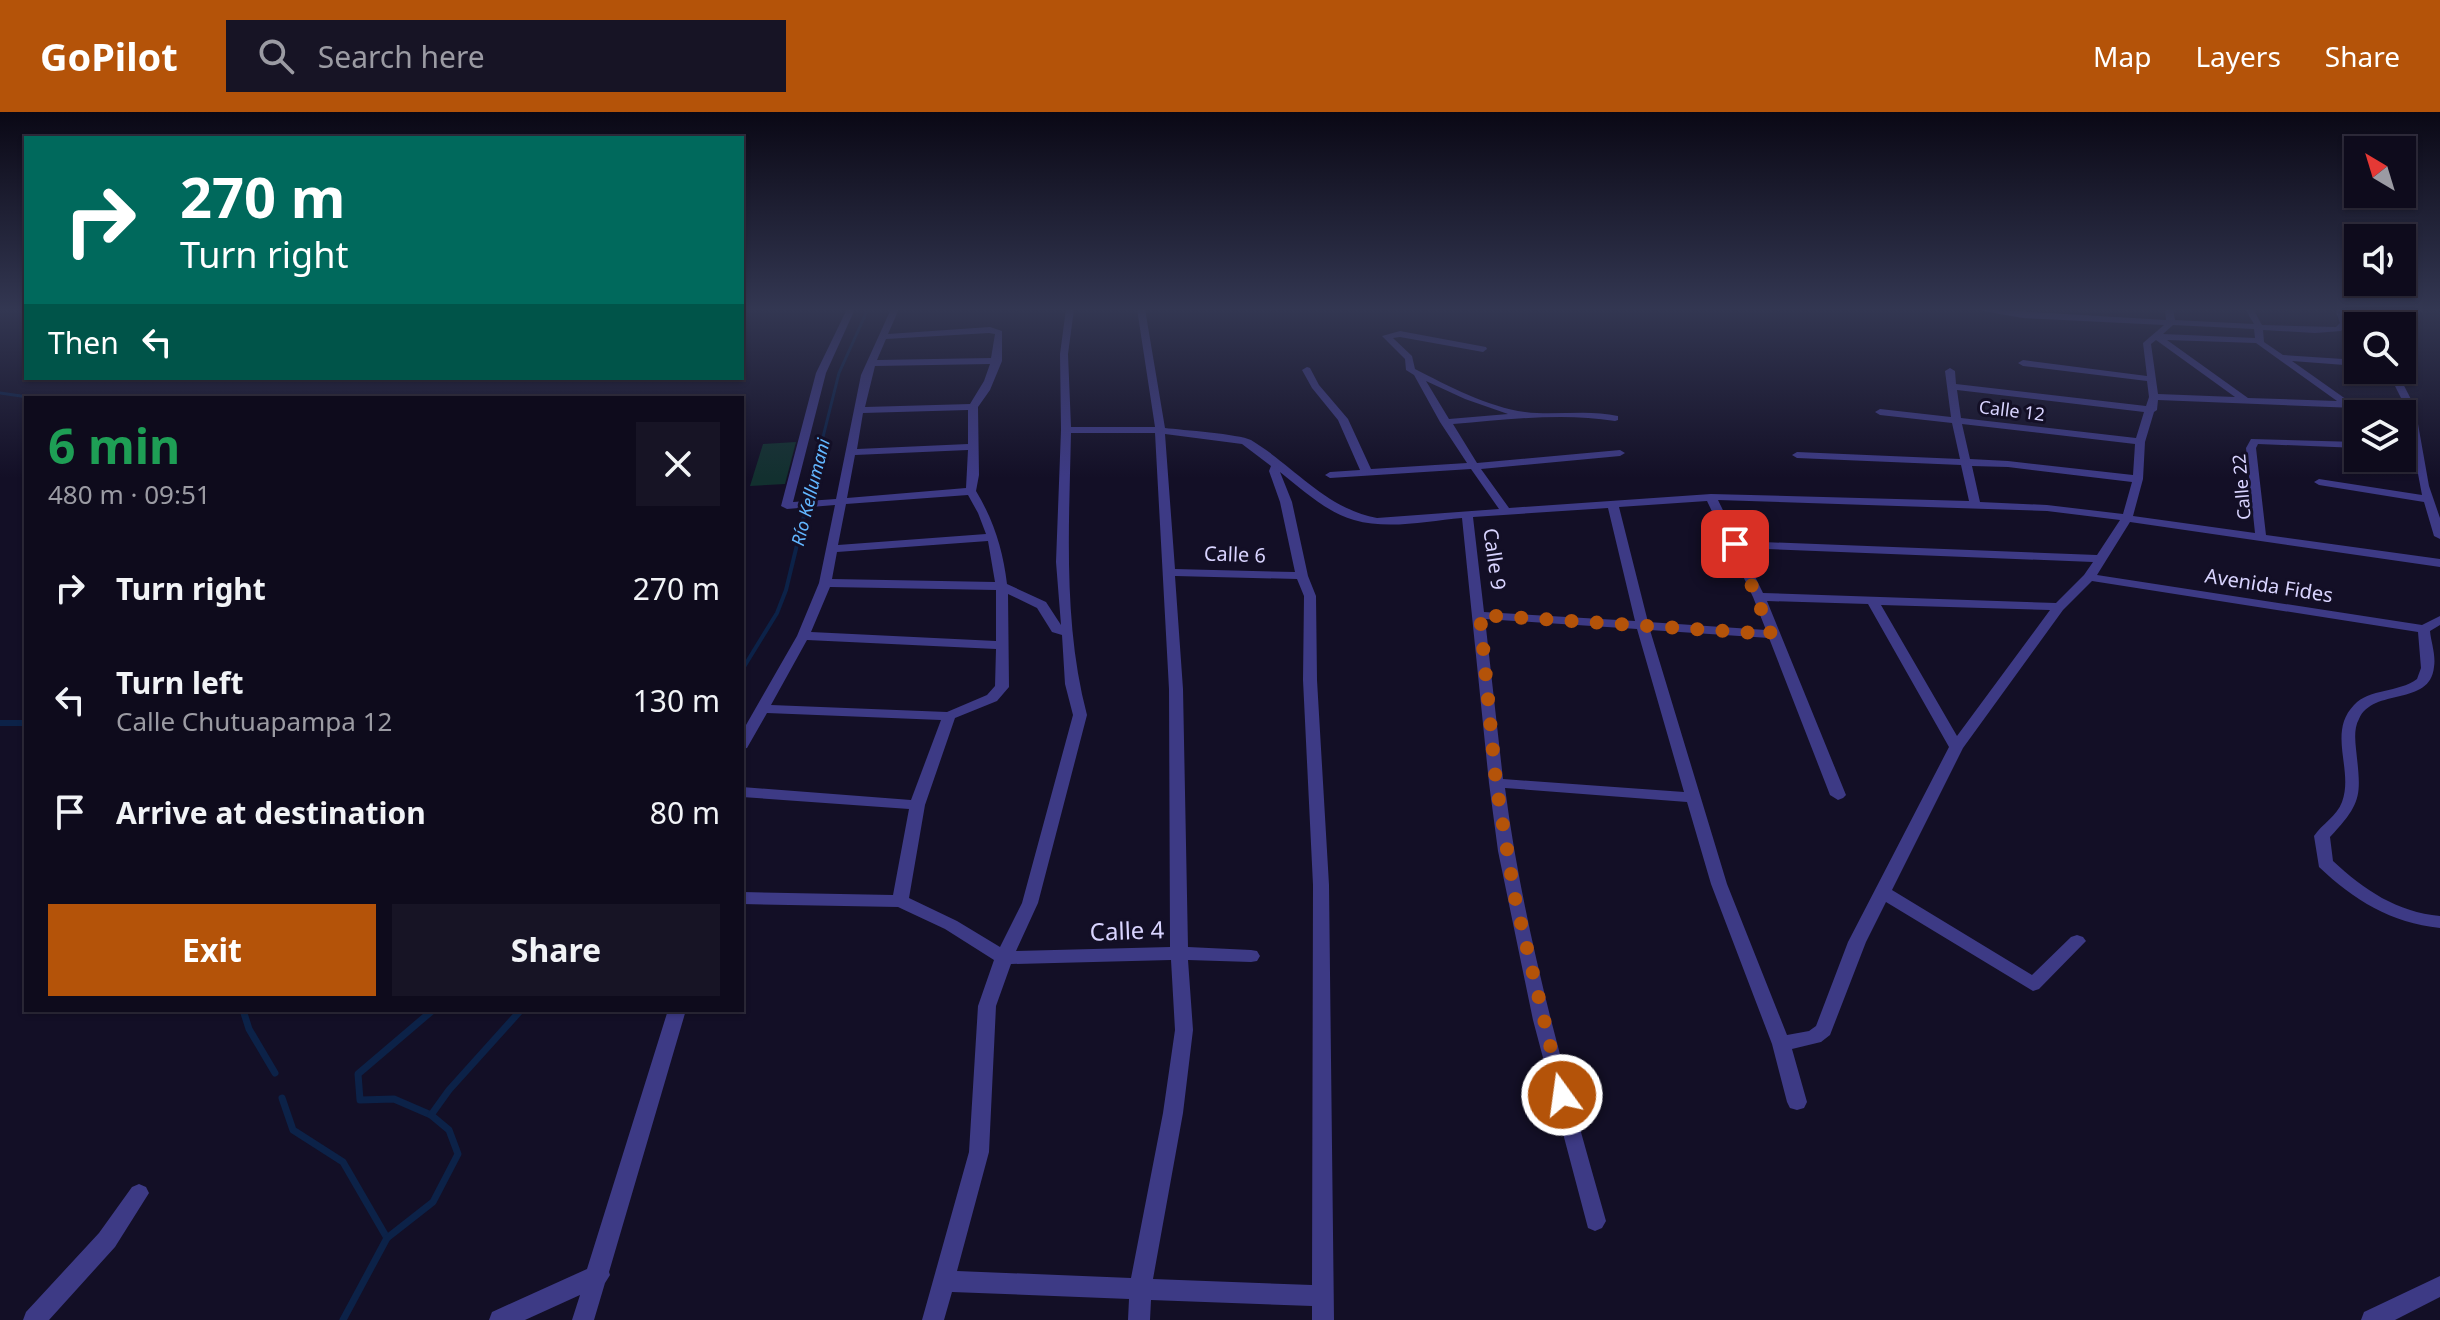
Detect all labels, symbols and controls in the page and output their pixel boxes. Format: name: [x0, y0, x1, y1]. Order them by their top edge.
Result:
search box: [226, 20, 786, 92]
text: GoPilot: [40, 30, 178, 82]
icon: search: [254, 34, 298, 78]
text: Search here: [318, 36, 485, 77]
text: Map: [2093, 37, 2151, 75]
text: Layers: [2195, 37, 2281, 75]
text: Share: [2325, 37, 2400, 75]
north arrow: [2344, 136, 2416, 208]
map controls: [2344, 136, 2416, 472]
text: 270 m: [180, 158, 345, 234]
icon: right: [48, 168, 152, 272]
button: sound: [2344, 224, 2416, 296]
text: Turn right: [180, 230, 348, 279]
button: search: [2344, 312, 2416, 384]
icon: left: [135, 320, 179, 364]
text: Then: [48, 322, 119, 363]
street label: Calle 12: [1978, 394, 2046, 426]
button: layers: [2344, 400, 2416, 472]
text: 6 min: [48, 413, 180, 478]
button: close: [636, 422, 720, 506]
water label: Río Kellumani: [785, 436, 835, 548]
street label: Calle 22: [2226, 453, 2256, 521]
text: 480 m · 09:51: [48, 476, 211, 512]
pin: [1701, 510, 1769, 578]
icon: arrive: [1713, 522, 1757, 566]
street label: Calle 9: [1477, 526, 1513, 592]
street label: Calle 6: [1203, 539, 1267, 569]
street label: Avenida Fides: [2203, 562, 2335, 608]
icon: right: [48, 566, 92, 610]
text: Turn right: [116, 568, 266, 609]
text: 270 m: [633, 568, 720, 609]
text: Turn left: [116, 662, 244, 703]
icon: left: [48, 678, 92, 722]
text: 130 m: [633, 680, 720, 721]
text: Calle Chutuapampa 12: [116, 703, 392, 739]
icon: arrive: [48, 790, 92, 834]
text: Arrive at destination: [116, 792, 426, 833]
text: 80 m: [650, 792, 720, 833]
button: Exit: [48, 904, 376, 996]
button: Share: [392, 904, 720, 996]
street label: Calle 4: [1089, 912, 1165, 948]
position arrow: [1520, 1053, 1604, 1137]

